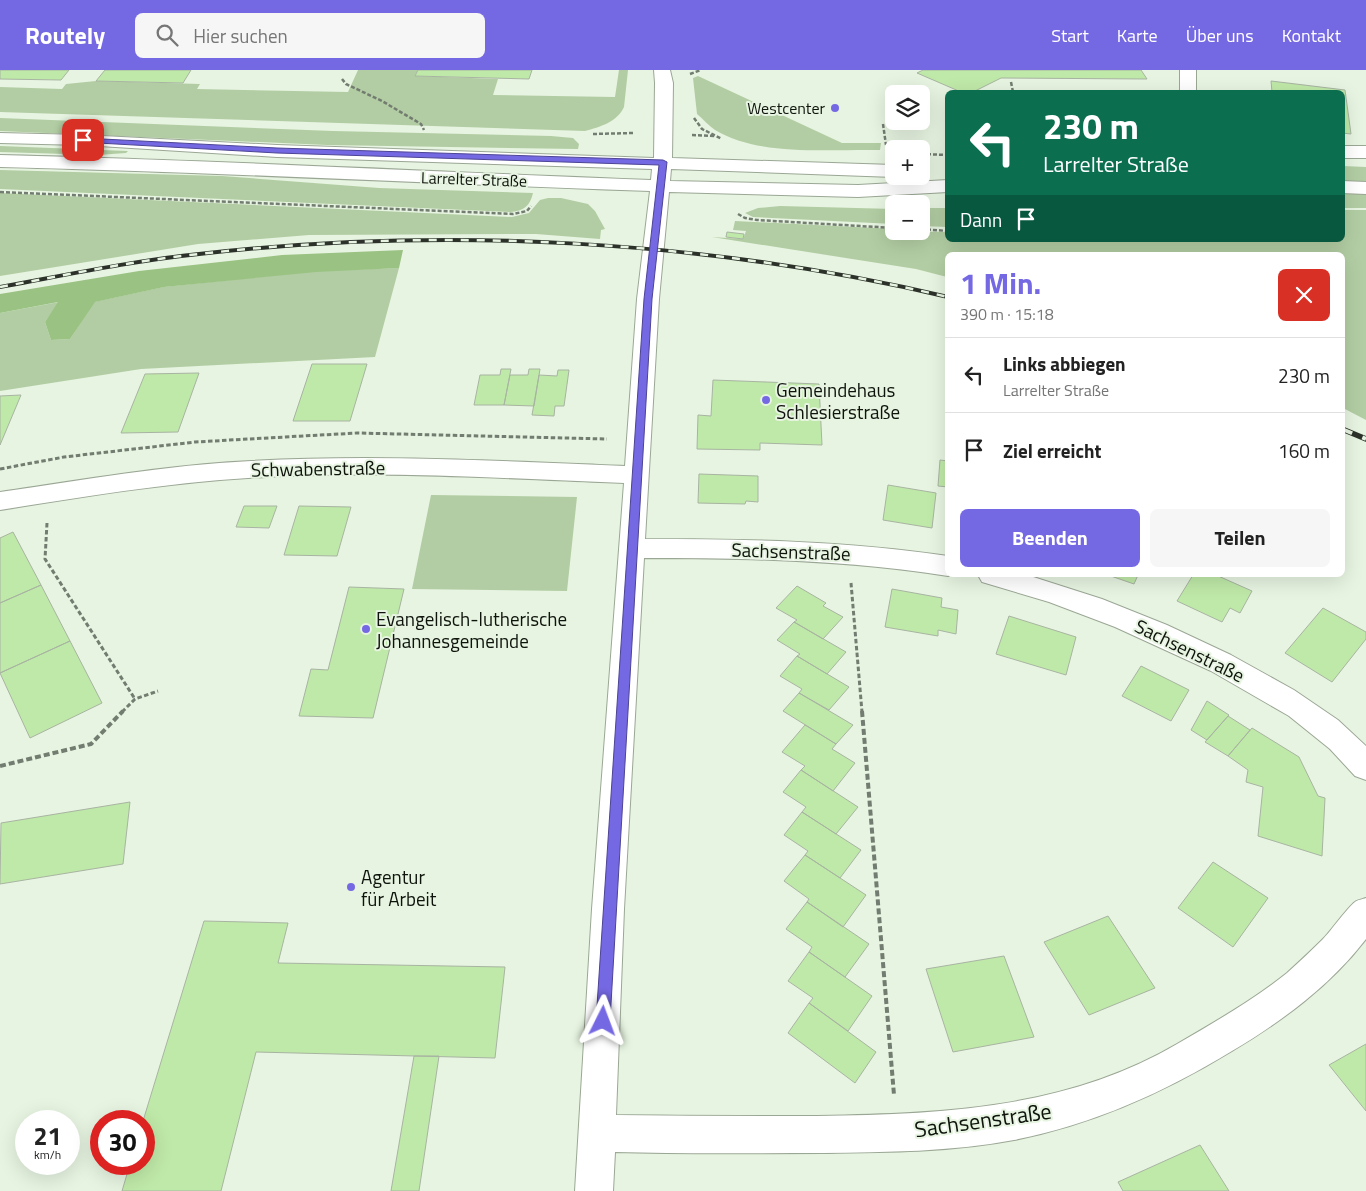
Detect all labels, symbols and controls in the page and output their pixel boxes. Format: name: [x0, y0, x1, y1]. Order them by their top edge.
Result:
search box: [135, 13, 485, 58]
text: Routely: [25, 17, 105, 53]
icon: search: [153, 21, 181, 49]
text: Hier suchen: [193, 21, 288, 50]
text: Start: [1051, 22, 1089, 49]
text: Karte: [1117, 22, 1158, 49]
text: Über uns: [1186, 22, 1254, 49]
text: Kontakt: [1282, 22, 1341, 49]
map controls: [885, 85, 930, 240]
button: layers: [885, 85, 930, 130]
place label: Westcenter: [747, 96, 825, 120]
text: 230 m: [1043, 99, 1139, 153]
marker: Westcenter: [829, 102, 841, 114]
icon: left: [960, 110, 1025, 175]
pin: [62, 119, 104, 161]
icon: arrive: [69, 126, 97, 154]
button: +: [885, 140, 930, 185]
text: Larrelter Straße: [1043, 147, 1189, 181]
street label: Larrelter Straße: [421, 165, 527, 193]
button: −: [885, 195, 930, 240]
text: Dann: [960, 205, 1002, 234]
icon: arrive: [1012, 205, 1040, 233]
text: 1 Min.: [960, 260, 1041, 306]
button: close: [1278, 269, 1330, 321]
text: 390 m · 15:18: [960, 302, 1054, 326]
text: Links abbiegen: [1003, 349, 1126, 378]
icon: left: [960, 361, 988, 389]
text: 230 m: [1278, 361, 1330, 390]
place label: Gemeindehaus Schlesierstraße: [776, 375, 900, 426]
text: Larrelter Straße: [1003, 378, 1109, 402]
marker: Gemeindehaus Schlesierstraße: [760, 394, 772, 406]
icon: arrive: [960, 436, 988, 464]
text: Ziel erreicht: [1003, 436, 1101, 465]
text: 160 m: [1278, 436, 1330, 465]
street label: Schwabenstraße: [251, 452, 385, 484]
button: Beenden: [960, 509, 1140, 567]
button: Teilen: [1150, 509, 1330, 567]
street label: Sachsenstraße: [731, 534, 851, 568]
place label: Evangelisch-lutherische Johannesgemeinde: [376, 604, 567, 655]
street label: Sachsenstraße: [1130, 611, 1250, 689]
marker: Evangelisch-lutherische Johannesgemeinde: [360, 623, 372, 635]
place label: Agentur für Arbeit: [361, 862, 437, 913]
marker: Agentur für Arbeit: [345, 881, 357, 893]
position arrow: [576, 994, 628, 1046]
street label: Sachsenstraße: [912, 1094, 1054, 1146]
speed limit sign: 30: [90, 1110, 155, 1175]
text: 21: [33, 1117, 62, 1155]
text: km/h: [34, 1145, 61, 1164]

